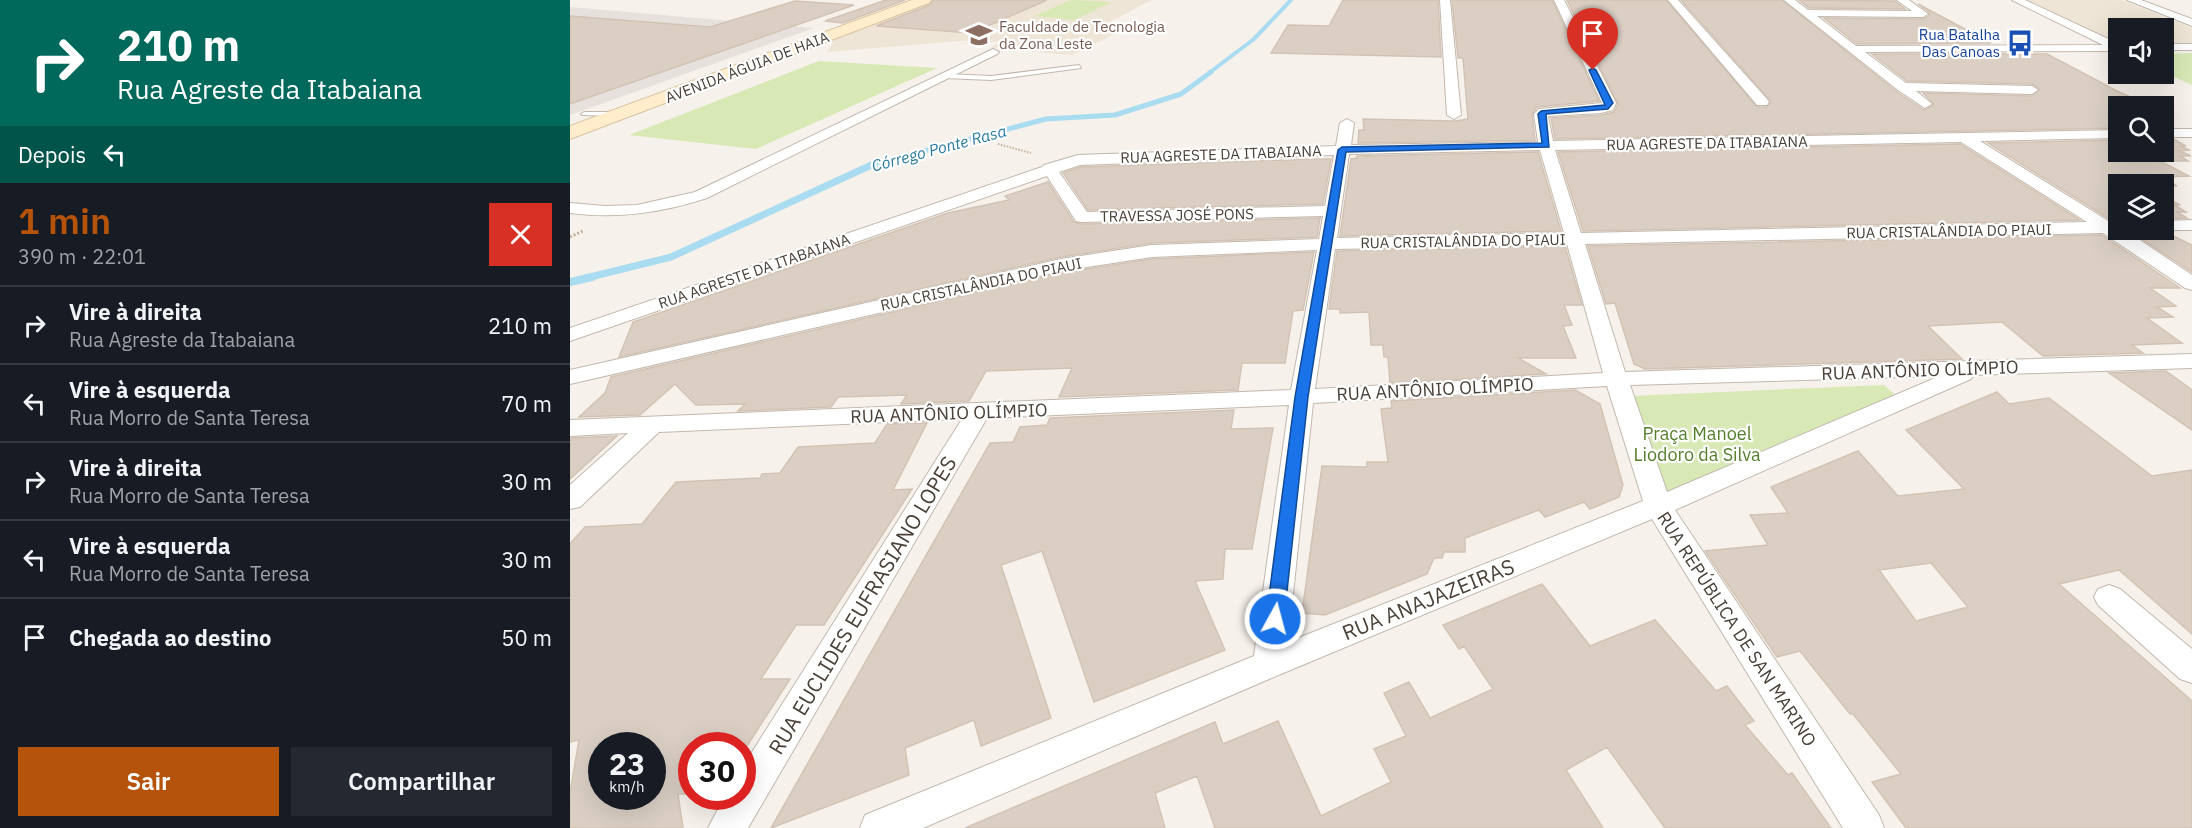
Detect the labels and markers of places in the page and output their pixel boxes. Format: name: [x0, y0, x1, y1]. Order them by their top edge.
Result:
pin: [1567, 8, 1618, 70]
place label: Faculdade de Tecnologia da Zona Leste: [999, 17, 1165, 53]
school or university icon: Faculdade de Tecnologia da Zona Leste: [964, 20, 994, 50]
place label: Rua Batalha Das Canoas: [1919, 25, 2000, 61]
bus stop icon: Rua Batalha Das Canoas: [2005, 28, 2035, 58]

